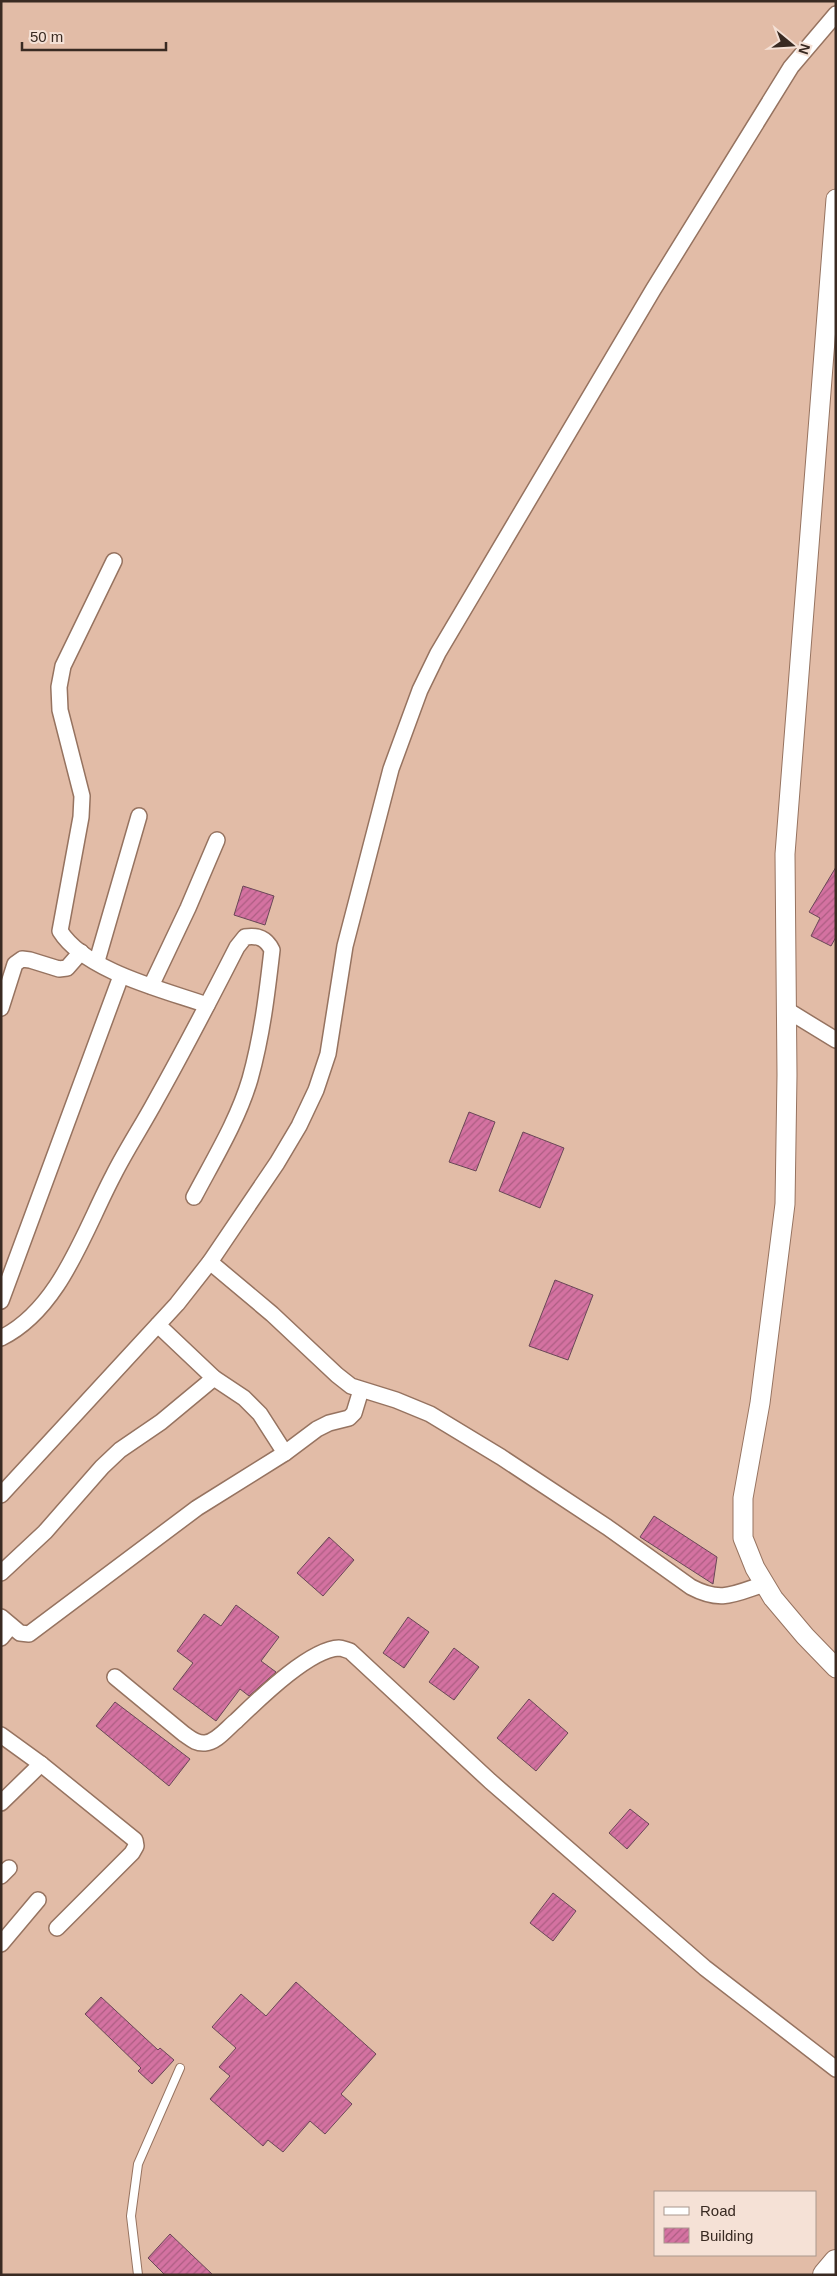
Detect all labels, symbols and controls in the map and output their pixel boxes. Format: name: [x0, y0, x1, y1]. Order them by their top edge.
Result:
scale bar: [22, 20, 166, 52]
north arrow: [767, 20, 817, 70]
text: 50 m: [30, 28, 63, 45]
text: N: [795, 42, 814, 56]
legend: [654, 2191, 817, 2256]
text: Road: [700, 2202, 736, 2219]
text: Building: [700, 2227, 753, 2244]

